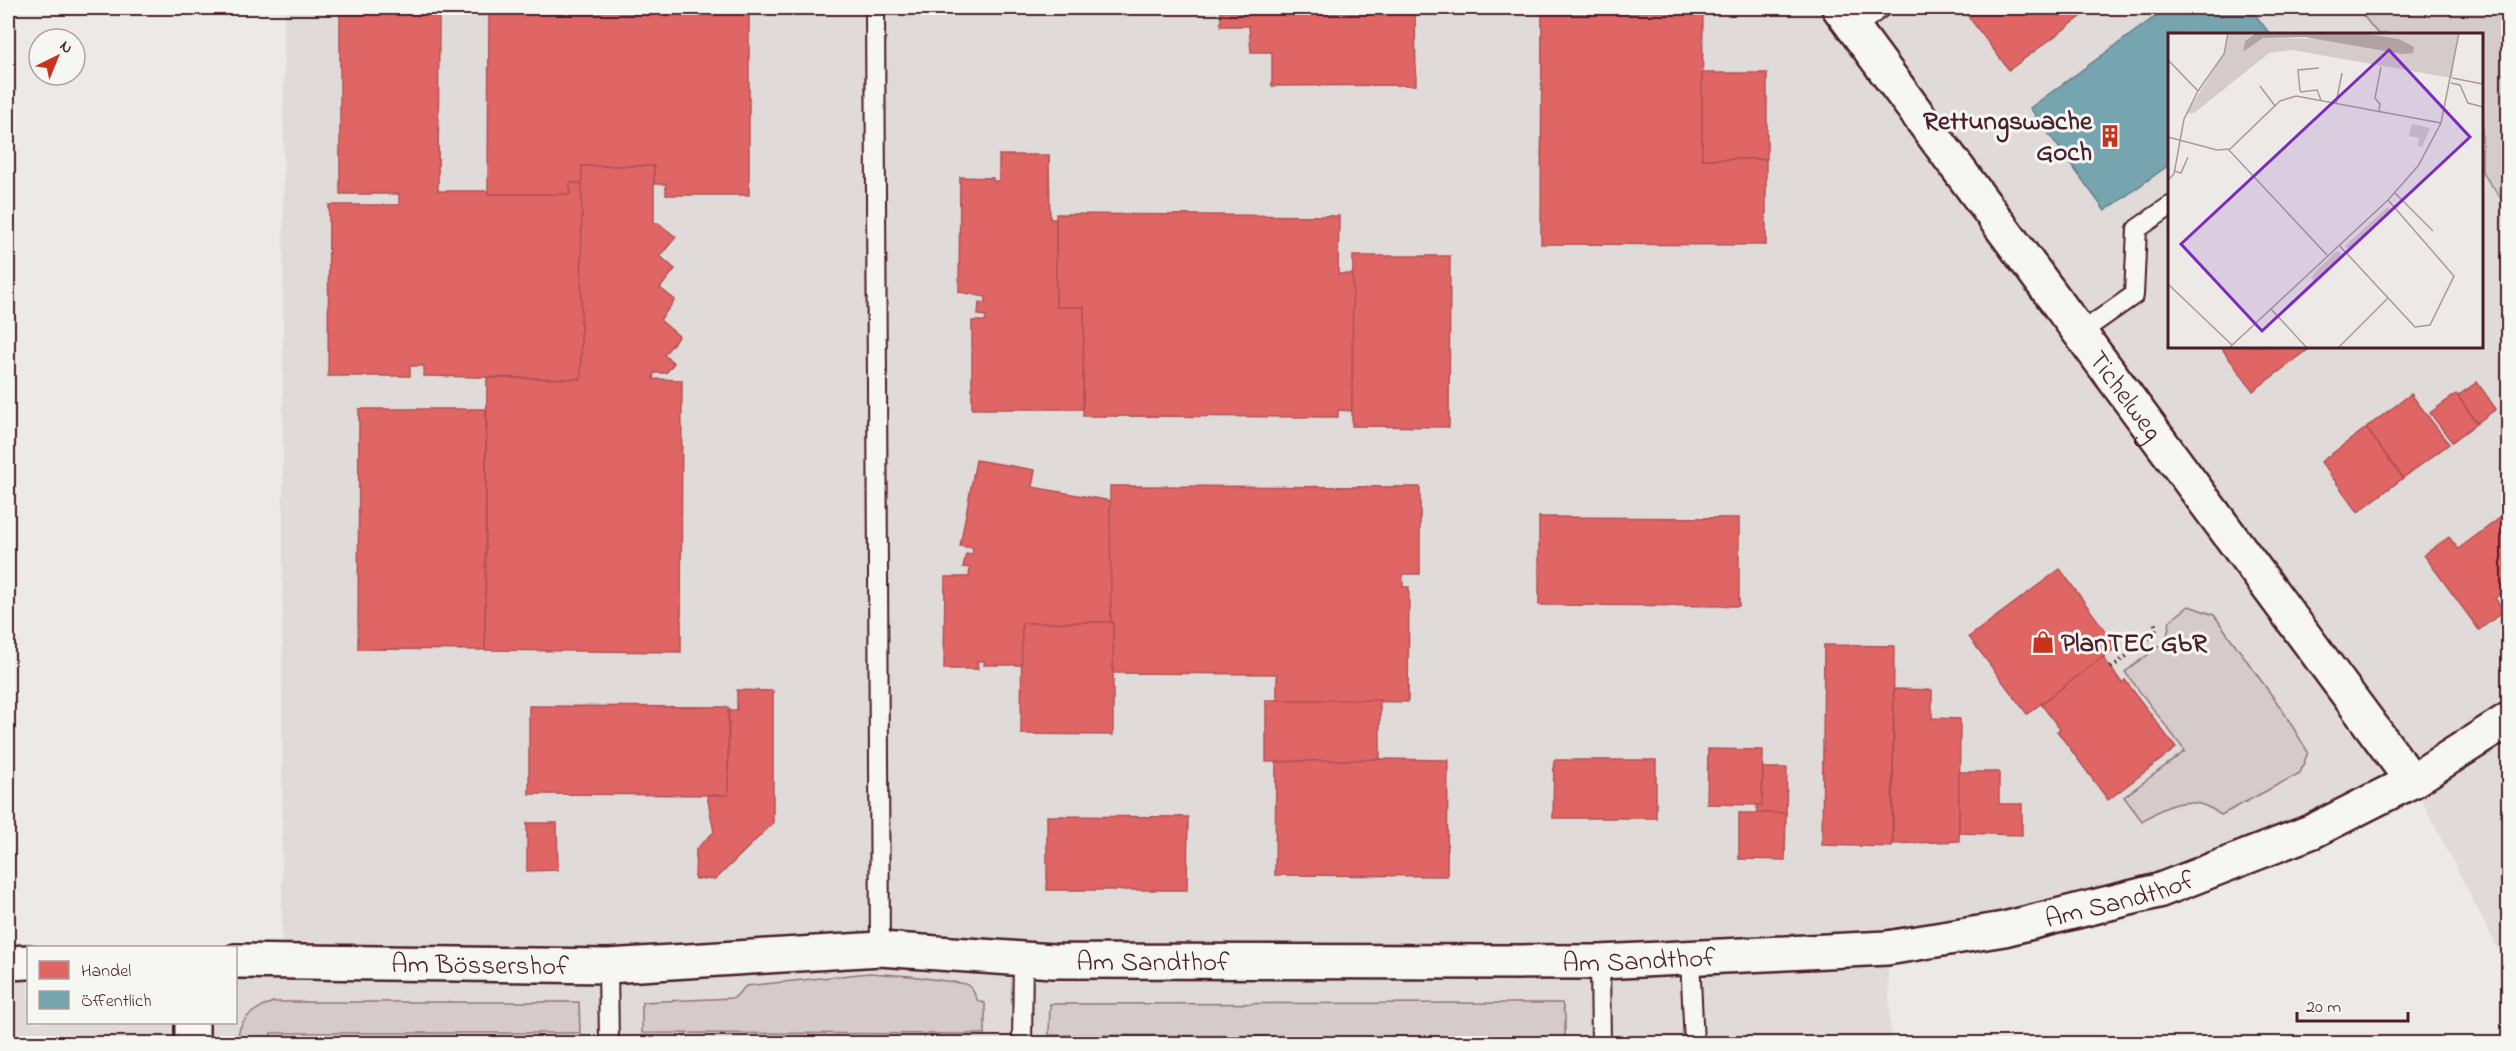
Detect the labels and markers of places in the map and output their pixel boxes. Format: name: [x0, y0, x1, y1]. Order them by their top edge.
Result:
place label: Rettungswache Goch: [1923, 103, 2093, 173]
building icon: Rettungswache Goch: [2097, 123, 2123, 149]
place label: PlanTEC GbR: [2061, 625, 2208, 664]
shop icon: PlanTEC GbR: [2030, 629, 2056, 655]

